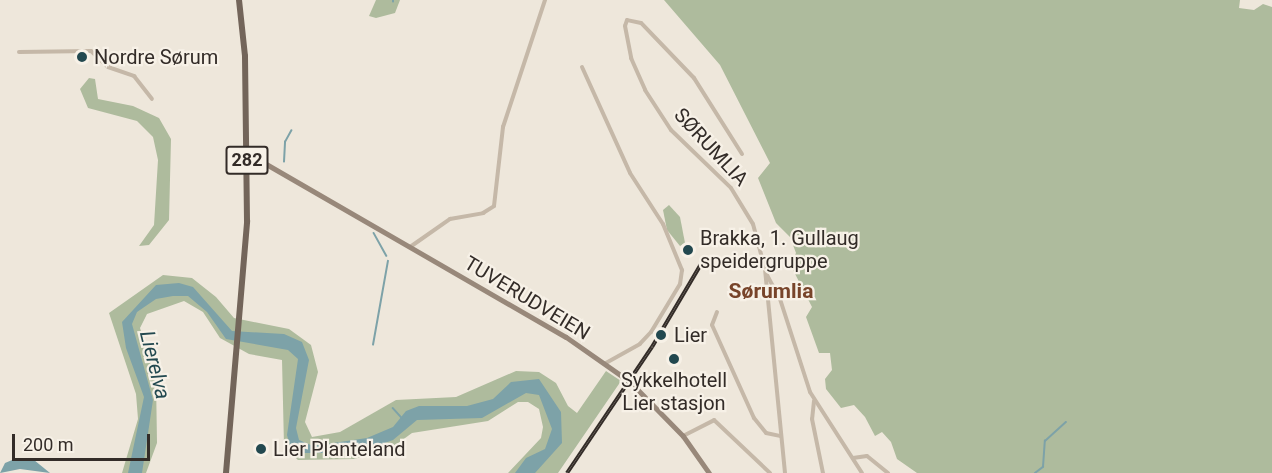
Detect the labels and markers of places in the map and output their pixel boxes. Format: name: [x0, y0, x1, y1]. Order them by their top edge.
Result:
place label: Nordre Sørum: [94, 45, 218, 69]
marker: Nordre Sørum: [75, 50, 89, 64]
place label: Brakka, 1. Gullaug speidergruppe: [700, 226, 859, 273]
marker: Brakka, 1. Gullaug speidergruppe: [681, 243, 695, 257]
place label: Lier: [674, 323, 707, 347]
marker: Lier: [652, 326, 670, 344]
marker: Sykkelhotell Lier stasjon: [667, 352, 681, 366]
place label: Sykkelhotell Lier stasjon: [621, 369, 727, 416]
place label: Lier Planteland: [273, 437, 406, 461]
marker: Lier Planteland: [254, 442, 268, 456]

